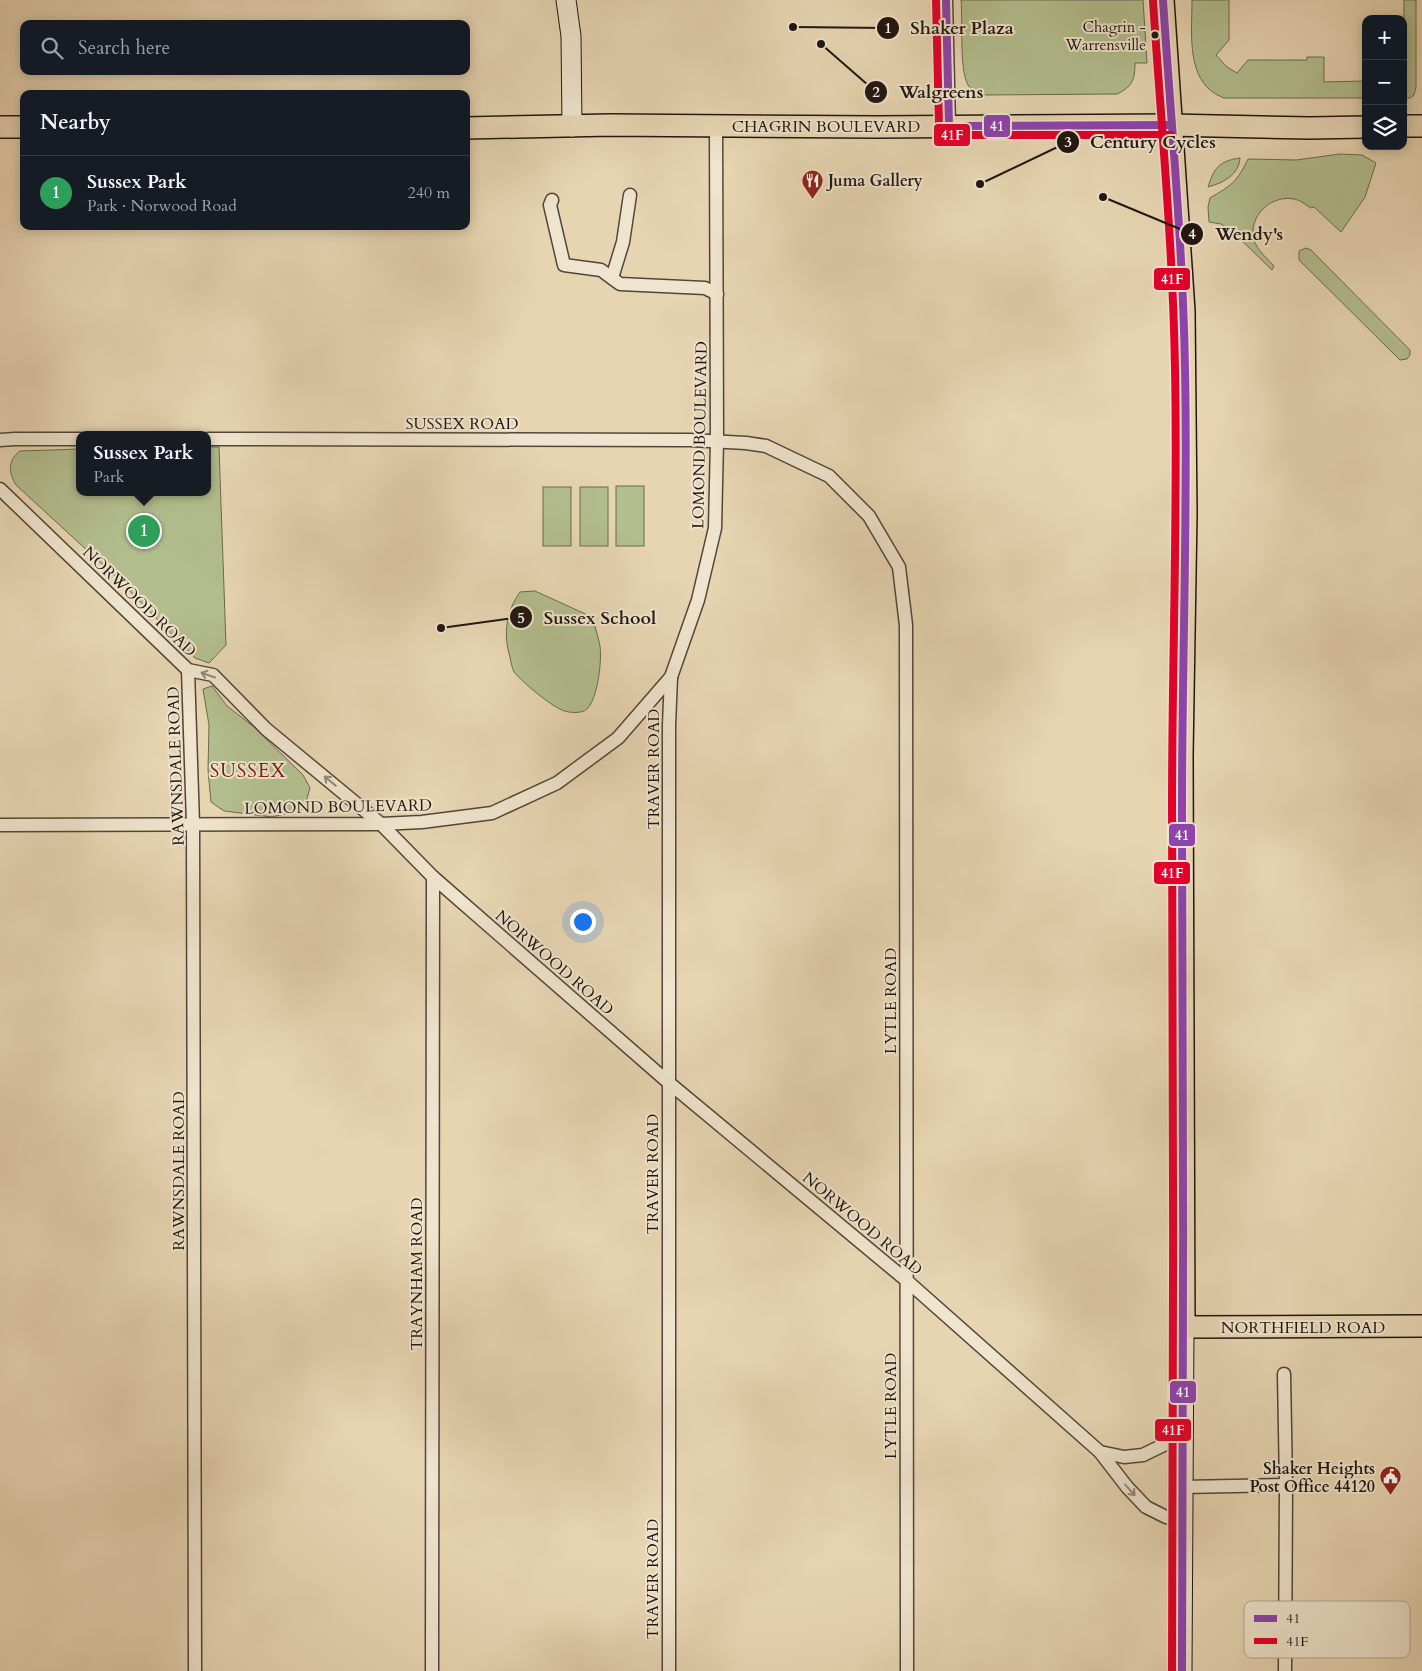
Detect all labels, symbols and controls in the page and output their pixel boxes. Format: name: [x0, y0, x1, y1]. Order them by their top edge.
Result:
callout: Shaker Plaza: [875, 11, 1024, 44]
map controls: [1362, 15, 1407, 150]
button: +: [1362, 15, 1407, 60]
text: Shaker Plaza: [910, 16, 1014, 41]
place label: Chagrin - Warrensville: [1064, 17, 1146, 55]
text: 1: [884, 18, 892, 38]
search box: [20, 20, 470, 75]
marker: Chagrin - Warrensville: [1150, 30, 1160, 40]
icon: search: [38, 34, 66, 62]
text: Search here: [78, 35, 170, 61]
button: −: [1362, 60, 1407, 105]
callout: Walgreens: [863, 75, 993, 108]
text: Walgreens: [898, 80, 983, 105]
text: 2: [872, 82, 880, 102]
button: layers: [1362, 105, 1407, 150]
text: Nearby: [40, 108, 111, 137]
line badge: 41: [983, 114, 1011, 138]
street label: CHAGRIN BOULEVARD: [732, 116, 920, 138]
text: 41: [990, 117, 1004, 136]
line badge: 41F: [933, 123, 971, 147]
callout: Century Cycles: [1055, 125, 1226, 158]
text: 41F: [941, 126, 963, 145]
text: Century Cycles: [1090, 130, 1216, 155]
text: 3: [1064, 132, 1072, 152]
restaurant icon: Juma Gallery: [800, 168, 824, 199]
text: Sussex Park: [87, 169, 187, 195]
place label: Juma Gallery: [826, 170, 923, 192]
text: 1: [52, 182, 60, 204]
text: 240 m: [408, 182, 450, 204]
text: Park · Norwood Road: [87, 195, 237, 217]
callout: Wendy's: [1180, 217, 1293, 250]
text: Wendy's: [1214, 222, 1283, 247]
text: 4: [1188, 224, 1196, 244]
line badge: 41F: [1153, 267, 1191, 291]
text: 41F: [1161, 270, 1183, 289]
street label: LOMOND BOULEVARD: [687, 341, 713, 529]
street label: SUSSEX ROAD: [405, 413, 519, 435]
popup: [76, 431, 211, 496]
text: Sussex Park: [94, 440, 193, 466]
text: Park: [94, 466, 124, 488]
pin: 1: [128, 512, 160, 550]
street label: NORWOOD ROAD: [78, 542, 201, 662]
callout: Sussex School: [508, 601, 666, 634]
text: Sussex School: [544, 606, 656, 631]
text: 5: [517, 608, 525, 628]
one-way arrow: [201, 670, 216, 679]
street label: RAWNSDALE ROAD: [162, 686, 190, 846]
street label: TRAVER ROAD: [643, 709, 665, 829]
district label: SUSSEX: [210, 758, 286, 784]
one-way arrow: [324, 776, 337, 787]
street label: LOMOND BOULEVARD: [244, 794, 432, 820]
line badge: 41: [1168, 823, 1196, 847]
text: 41: [1175, 826, 1189, 845]
line badge: 41F: [1153, 861, 1191, 885]
text: 41F: [1161, 864, 1183, 883]
street label: NORWOOD ROAD: [490, 905, 618, 1020]
your location: [570, 909, 596, 935]
street label: LYTLE ROAD: [880, 948, 902, 1054]
street label: RAWNSDALE ROAD: [168, 1091, 190, 1251]
street label: TRAVER ROAD: [642, 1114, 664, 1234]
street label: NORWOOD ROAD: [798, 1167, 927, 1281]
street label: TRAYNHAM ROAD: [406, 1197, 428, 1351]
street label: NORTHFIELD ROAD: [1221, 1317, 1385, 1339]
street label: LYTLE ROAD: [880, 1353, 902, 1459]
line badge: 41: [1169, 1380, 1197, 1404]
text: 41: [1176, 1383, 1190, 1402]
line badge: 41F: [1154, 1418, 1192, 1442]
text: 41F: [1162, 1421, 1184, 1440]
place label: Shaker Heights Post Office 44120: [1250, 1458, 1375, 1498]
public building icon: Shaker Heights Post Office 44120: [1379, 1465, 1403, 1496]
one-way arrow: [1124, 1484, 1136, 1497]
street label: TRAVER ROAD: [642, 1519, 664, 1639]
legend: [1244, 1601, 1410, 1658]
text: 41: [1286, 1609, 1300, 1628]
text: 41F: [1286, 1632, 1308, 1651]

